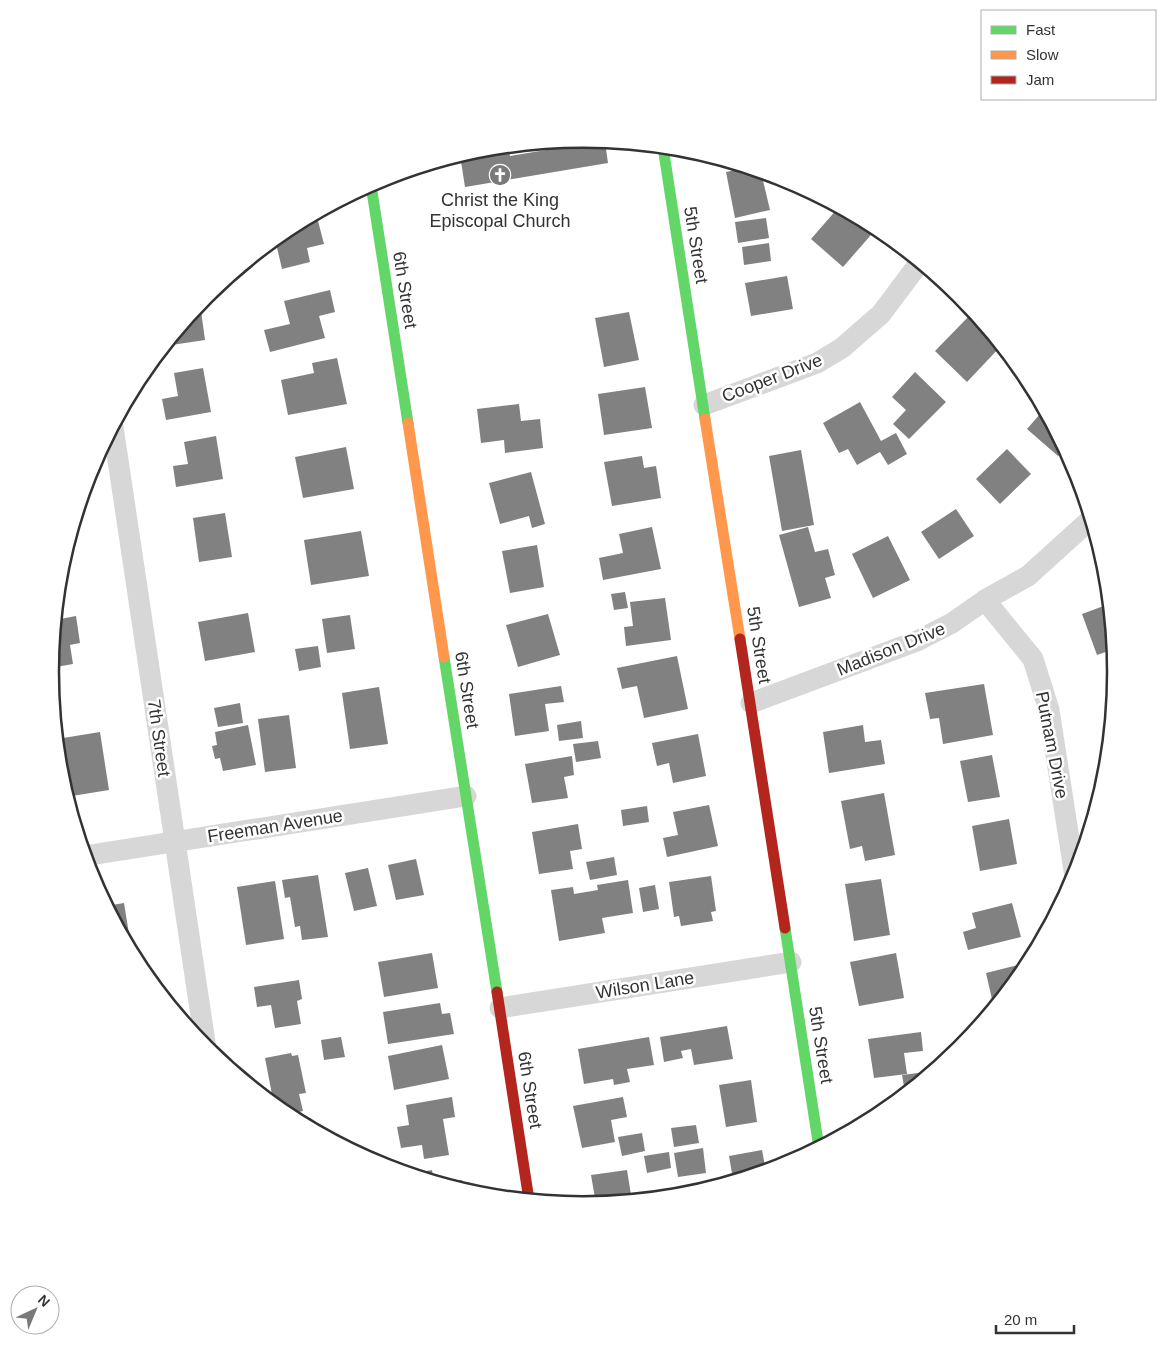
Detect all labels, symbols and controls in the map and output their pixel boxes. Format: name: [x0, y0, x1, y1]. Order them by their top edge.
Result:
legend: [981, 10, 1156, 100]
text: Fast: [1026, 21, 1056, 38]
text: Slow: [1026, 46, 1059, 63]
text: Jam: [1026, 71, 1054, 88]
church icon: Christ the King Episcopal Church: [488, 163, 512, 187]
place label: Christ the King Episcopal Church: [429, 190, 571, 231]
street label: 5th Street: [680, 205, 712, 285]
street label: 6th Street: [389, 250, 421, 330]
street label: Cooper Drive: [719, 350, 825, 406]
street label: 5th Street: [743, 605, 775, 685]
street label: Madison Drive: [834, 618, 948, 680]
street label: 6th Street: [451, 650, 483, 730]
street label: Putnam Drive: [1032, 690, 1072, 800]
street label: 7th Street: [144, 698, 174, 778]
street label: Freeman Avenue: [206, 805, 344, 847]
street label: Wilson Lane: [595, 967, 695, 1003]
street label: 5th Street: [805, 1005, 837, 1085]
street label: 6th Street: [514, 1050, 546, 1130]
north arrow: [10, 1285, 60, 1335]
text: N: [35, 1291, 53, 1310]
scale bar: [996, 1302, 1074, 1334]
text: 20 m: [1004, 1311, 1037, 1328]

